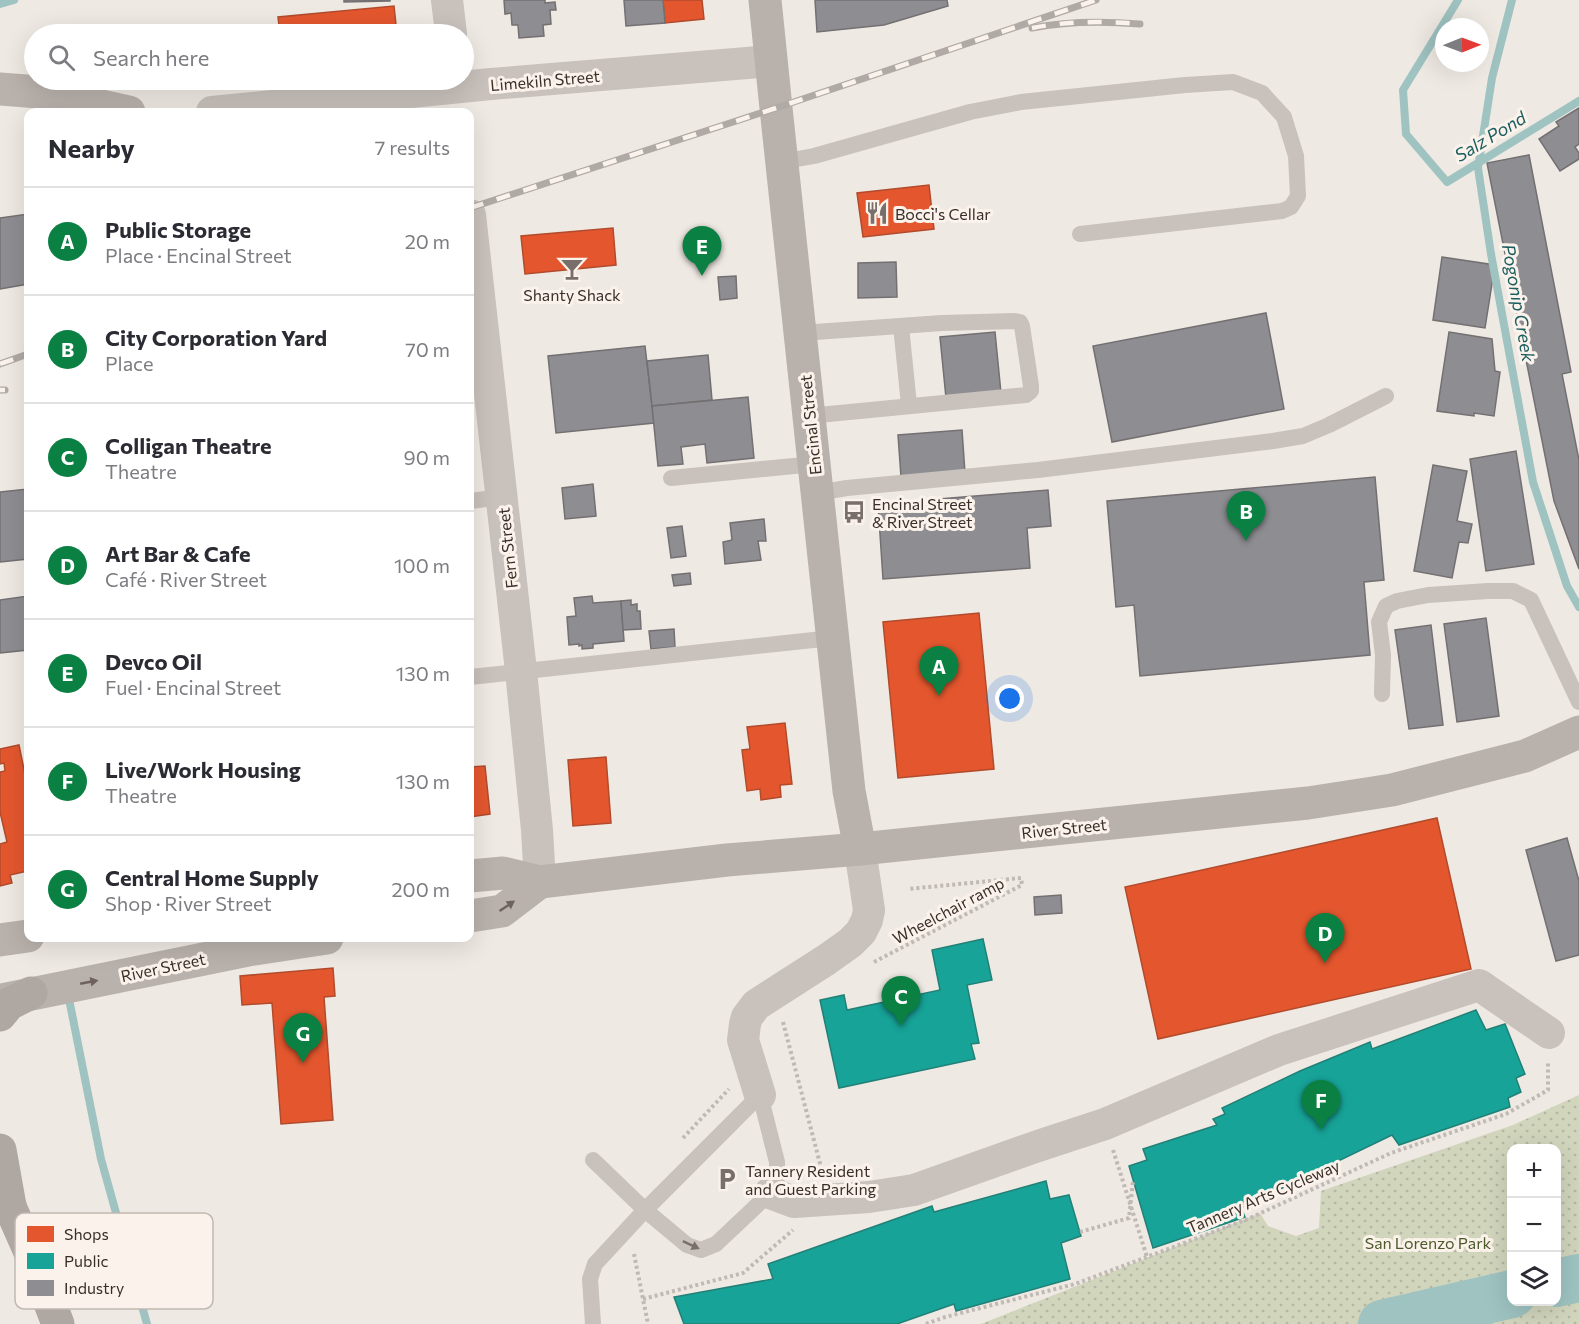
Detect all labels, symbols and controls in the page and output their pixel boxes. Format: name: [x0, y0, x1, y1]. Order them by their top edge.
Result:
north arrow: [1435, 18, 1489, 72]
search box: [24, 24, 474, 90]
icon: search: [45, 41, 78, 74]
text: Search here: [93, 44, 209, 71]
street label: Limekiln Street: [489, 66, 601, 94]
water label: Salz Pond: [1450, 106, 1530, 166]
text: Nearby: [48, 132, 135, 163]
text: 7 results: [375, 135, 450, 159]
restaurant icon: Bocci's Cellar: [864, 200, 890, 226]
place label: Bocci's Cellar: [895, 204, 991, 223]
text: Public Storage: [105, 216, 251, 243]
pin: E: [682, 226, 722, 276]
text: A: [60, 229, 75, 253]
text: 20 m: [405, 229, 450, 253]
water label: Pogonip Creek: [1498, 242, 1540, 365]
text: Place · Encinal Street: [105, 243, 292, 267]
bar icon: Shanty Shack: [559, 256, 585, 282]
place label: Shanty Shack: [523, 285, 621, 304]
text: City Corporation Yard: [105, 324, 327, 351]
text: B: [61, 337, 74, 361]
text: 70 m: [405, 337, 450, 361]
text: Place: [105, 351, 154, 375]
street label: Encinal Street: [795, 374, 825, 476]
text: Colligan Theatre: [105, 432, 272, 459]
text: C: [61, 445, 74, 469]
text: 90 m: [404, 445, 450, 469]
text: Theatre: [105, 459, 177, 483]
pin: B: [1226, 492, 1266, 541]
place label: Encinal Street & River Street: [872, 494, 973, 531]
bus stop icon: Encinal Street & River Street: [841, 499, 867, 525]
street label: Fern Street: [493, 506, 521, 589]
text: Art Bar & Cafe: [105, 540, 251, 567]
text: D: [60, 553, 75, 577]
text: 100 m: [394, 553, 450, 577]
text: Café · River Street: [105, 567, 267, 591]
pin: A: [920, 646, 958, 696]
text: Devco Oil: [105, 648, 202, 675]
text: E: [62, 661, 73, 685]
text: 130 m: [396, 661, 450, 685]
text: Fuel · Encinal Street: [105, 675, 281, 699]
your location: [995, 684, 1024, 713]
text: Live/Work Housing: [105, 756, 301, 783]
text: F: [62, 769, 73, 793]
text: 130 m: [396, 769, 450, 793]
text: Theatre: [105, 783, 177, 807]
street label: River Street: [1020, 814, 1108, 842]
text: Central Home Supply: [105, 864, 319, 891]
street label: Wheelchair ramp: [889, 873, 1007, 947]
text: G: [60, 877, 75, 901]
text: 200 m: [392, 877, 450, 901]
text: Shop · River Street: [105, 891, 272, 915]
one-way arrow: [499, 900, 516, 911]
pin: D: [1306, 914, 1344, 963]
street label: River Street: [119, 949, 207, 985]
pin: C: [882, 976, 920, 1026]
one-way arrow: [80, 977, 99, 986]
pin: G: [284, 1014, 322, 1063]
pin: F: [1302, 1080, 1340, 1130]
map controls: [1507, 1144, 1561, 1306]
button: +: [1507, 1144, 1561, 1198]
street label: Tannery Arts Cycleway: [1184, 1155, 1342, 1237]
place label: Tannery Resident and Guest Parking: [745, 1161, 877, 1198]
parking icon: Tannery Resident and Guest Parking: [714, 1166, 740, 1192]
button: −: [1507, 1198, 1561, 1252]
legend: [15, 1213, 213, 1309]
text: Shops: [64, 1224, 109, 1243]
park label: San Lorenzo Park: [1365, 1233, 1492, 1252]
one-way arrow: [683, 1241, 700, 1250]
text: Public: [64, 1251, 109, 1270]
button: layers: [1507, 1252, 1561, 1306]
text: Industry: [64, 1278, 124, 1297]

